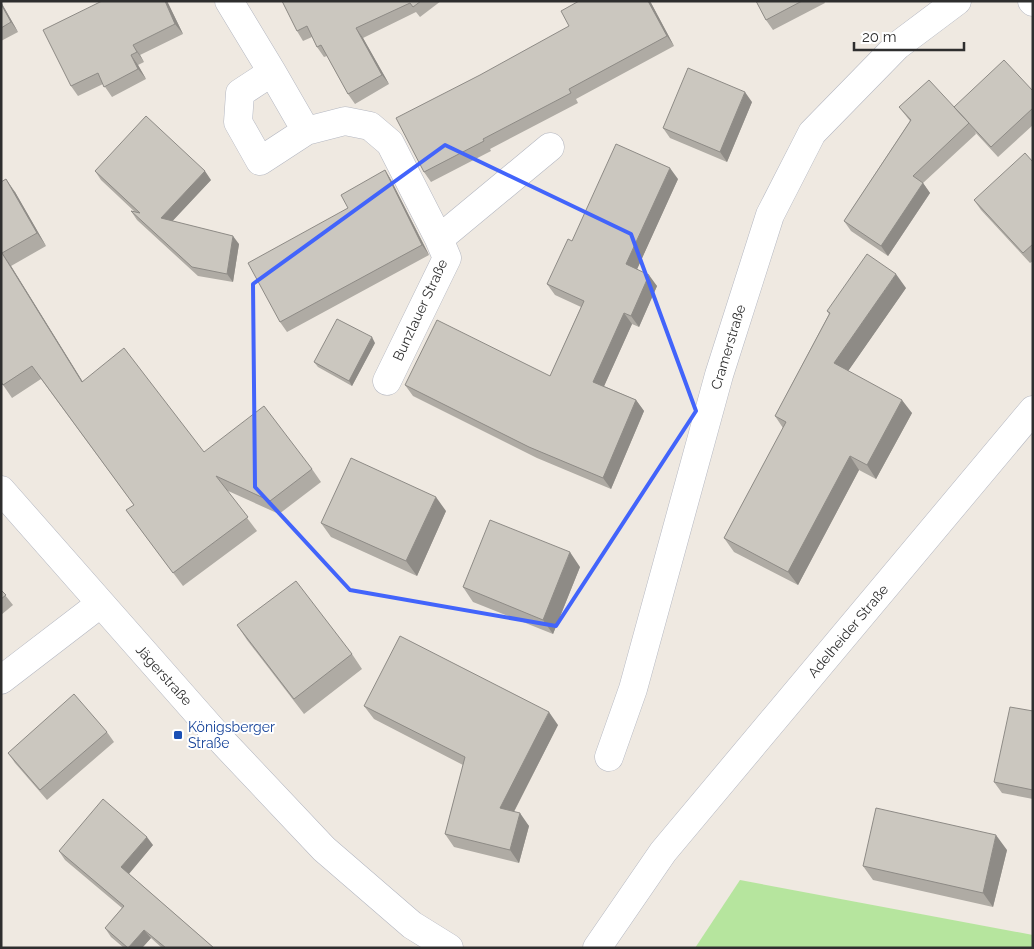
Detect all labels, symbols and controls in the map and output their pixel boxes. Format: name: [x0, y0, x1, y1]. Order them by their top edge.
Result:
scale bar: [854, 20, 964, 52]
text: 20 m: [862, 28, 897, 46]
street label: Bunzlauer Straße: [389, 257, 451, 363]
street label: Cramerstraße: [707, 303, 749, 391]
street label: Adelheider Straße: [805, 581, 891, 681]
street label: Jägerstraße: [133, 641, 195, 709]
place label: Königsberger Straße: [188, 719, 275, 751]
marker: Königsberger Straße: [172, 729, 184, 741]

